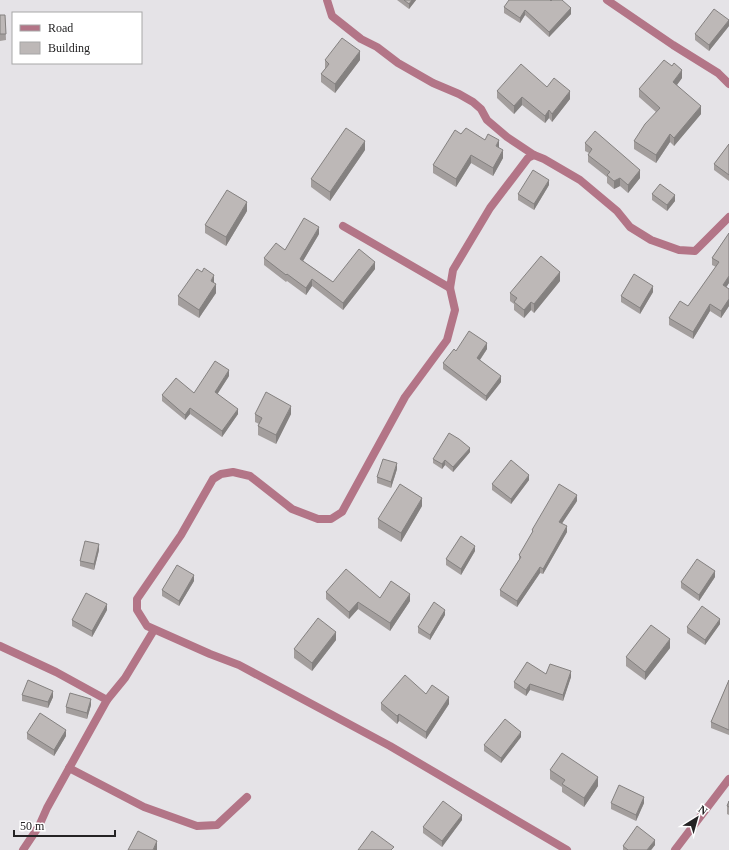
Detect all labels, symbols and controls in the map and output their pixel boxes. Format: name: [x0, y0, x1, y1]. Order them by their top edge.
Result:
legend: [12, 12, 142, 64]
text: Road: [48, 21, 73, 35]
text: Building: [48, 41, 90, 55]
north arrow: [677, 798, 717, 838]
text: N: [696, 803, 710, 817]
scale bar: [14, 812, 115, 838]
text: 50 m: [20, 819, 45, 833]

